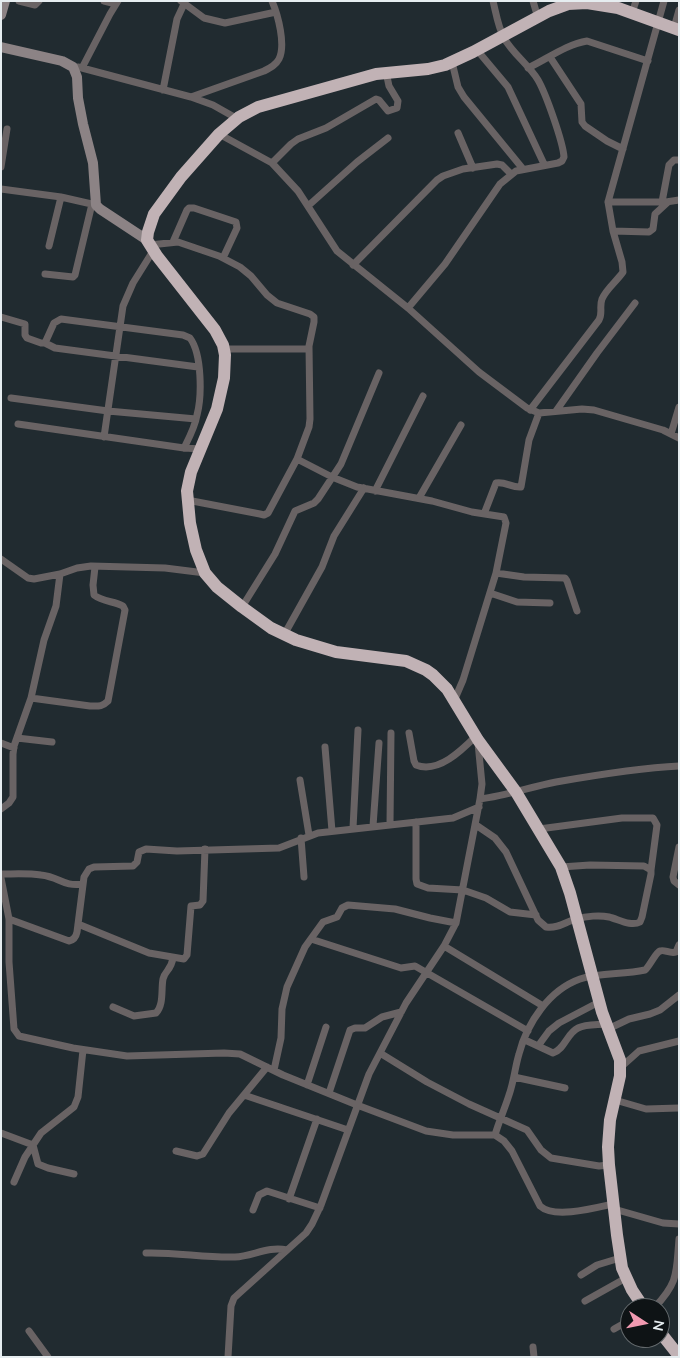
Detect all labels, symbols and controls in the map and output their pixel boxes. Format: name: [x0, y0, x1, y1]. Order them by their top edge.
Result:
north arrow: [620, 1298, 670, 1348]
text: N: [649, 1319, 669, 1333]

